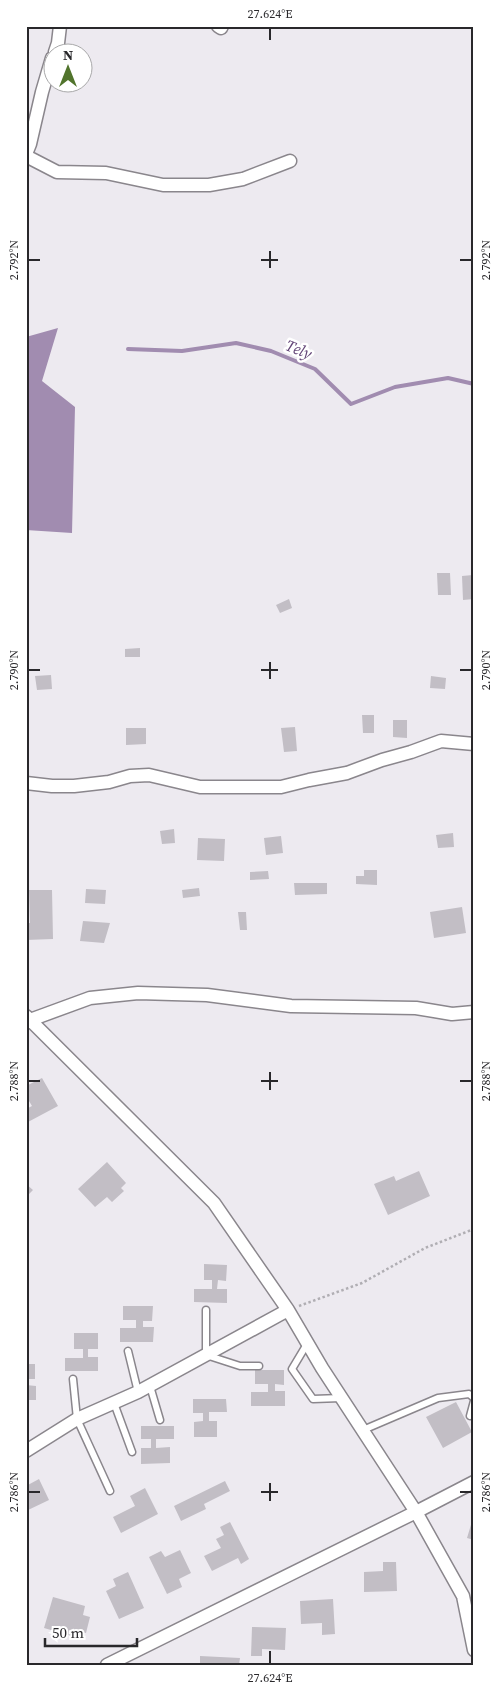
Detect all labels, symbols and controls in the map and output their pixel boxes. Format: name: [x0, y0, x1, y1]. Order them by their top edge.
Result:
text: 27.624°E: [248, 6, 292, 22]
north arrow: [42, 42, 92, 92]
text: N: [63, 45, 73, 65]
text: 2.792°N: [6, 240, 22, 280]
text: 2.792°N: [478, 240, 494, 280]
water label: Tely: [282, 334, 316, 364]
text: 2.790°N: [6, 650, 22, 690]
text: 2.790°N: [478, 650, 494, 690]
text: 2.788°N: [6, 1061, 22, 1101]
text: 2.788°N: [478, 1061, 494, 1101]
text: 2.786°N: [6, 1472, 22, 1512]
text: 2.786°N: [478, 1472, 494, 1512]
scale bar: [45, 1616, 138, 1648]
text: 50 m: [52, 1622, 84, 1643]
text: 27.624°E: [248, 1670, 292, 1686]

